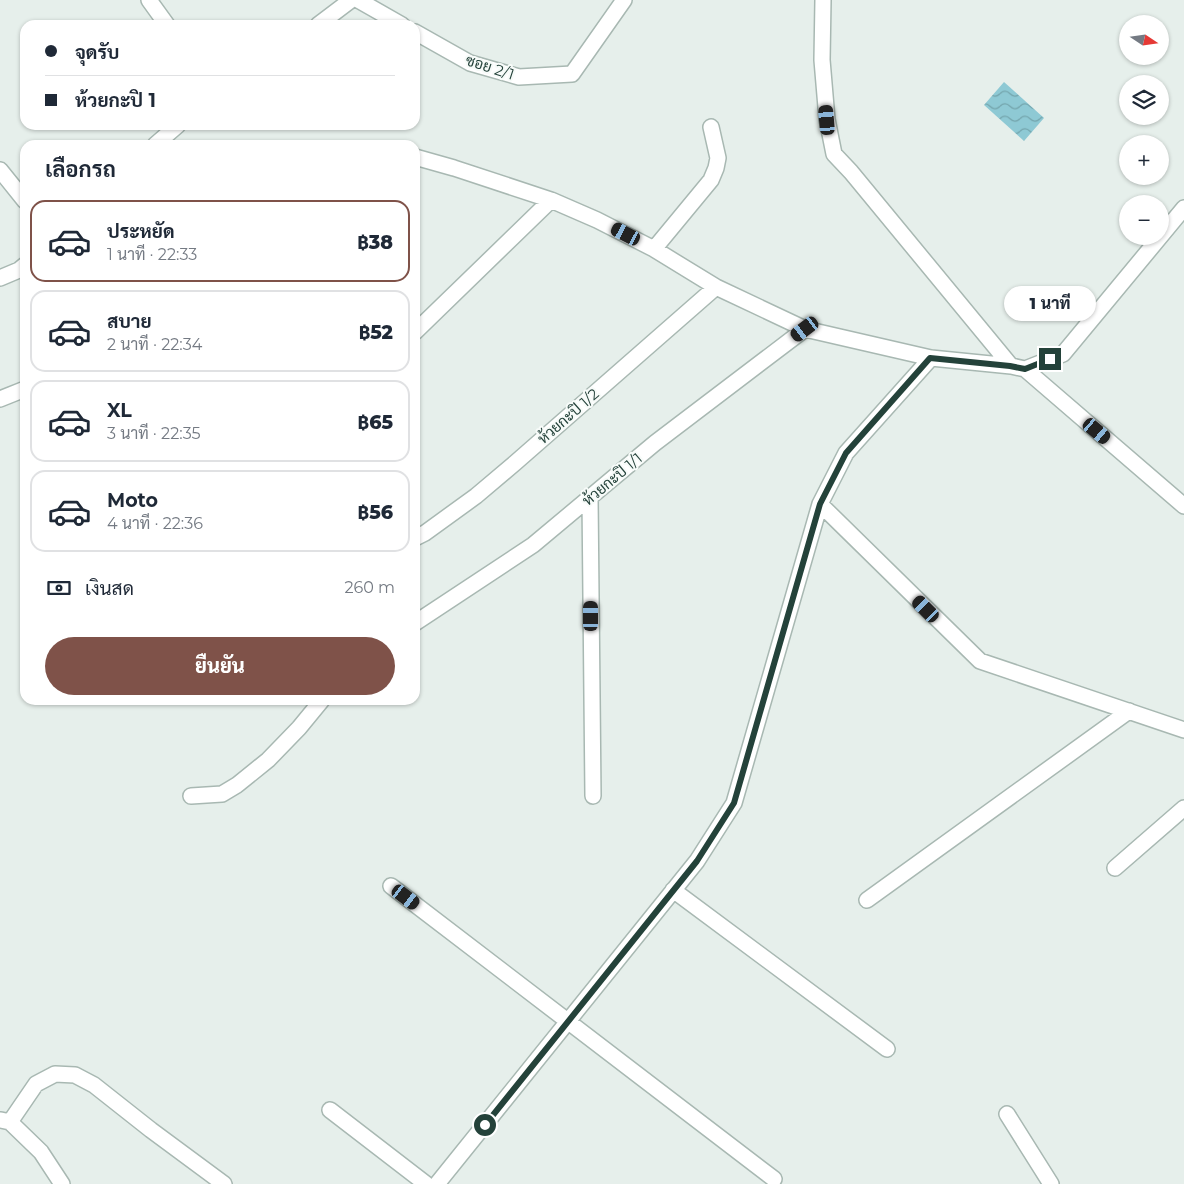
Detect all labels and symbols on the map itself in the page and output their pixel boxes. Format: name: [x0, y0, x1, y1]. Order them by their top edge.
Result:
north arrow: [1119, 15, 1169, 65]
street label: ซอย 2/1: [463, 50, 517, 84]
car: [818, 104, 835, 136]
car: [609, 221, 642, 247]
callout: 1 นาที: [1004, 286, 1096, 322]
car: [788, 314, 821, 344]
route end: [1039, 348, 1061, 370]
street label: ห้วยกะปิ 1/2: [533, 384, 603, 448]
car: [1080, 416, 1113, 446]
street label: ห้วยกะปิ 1/1: [578, 448, 646, 510]
car: [910, 593, 941, 625]
car: [583, 601, 598, 631]
car: [389, 882, 422, 912]
route start: [474, 1114, 496, 1136]

